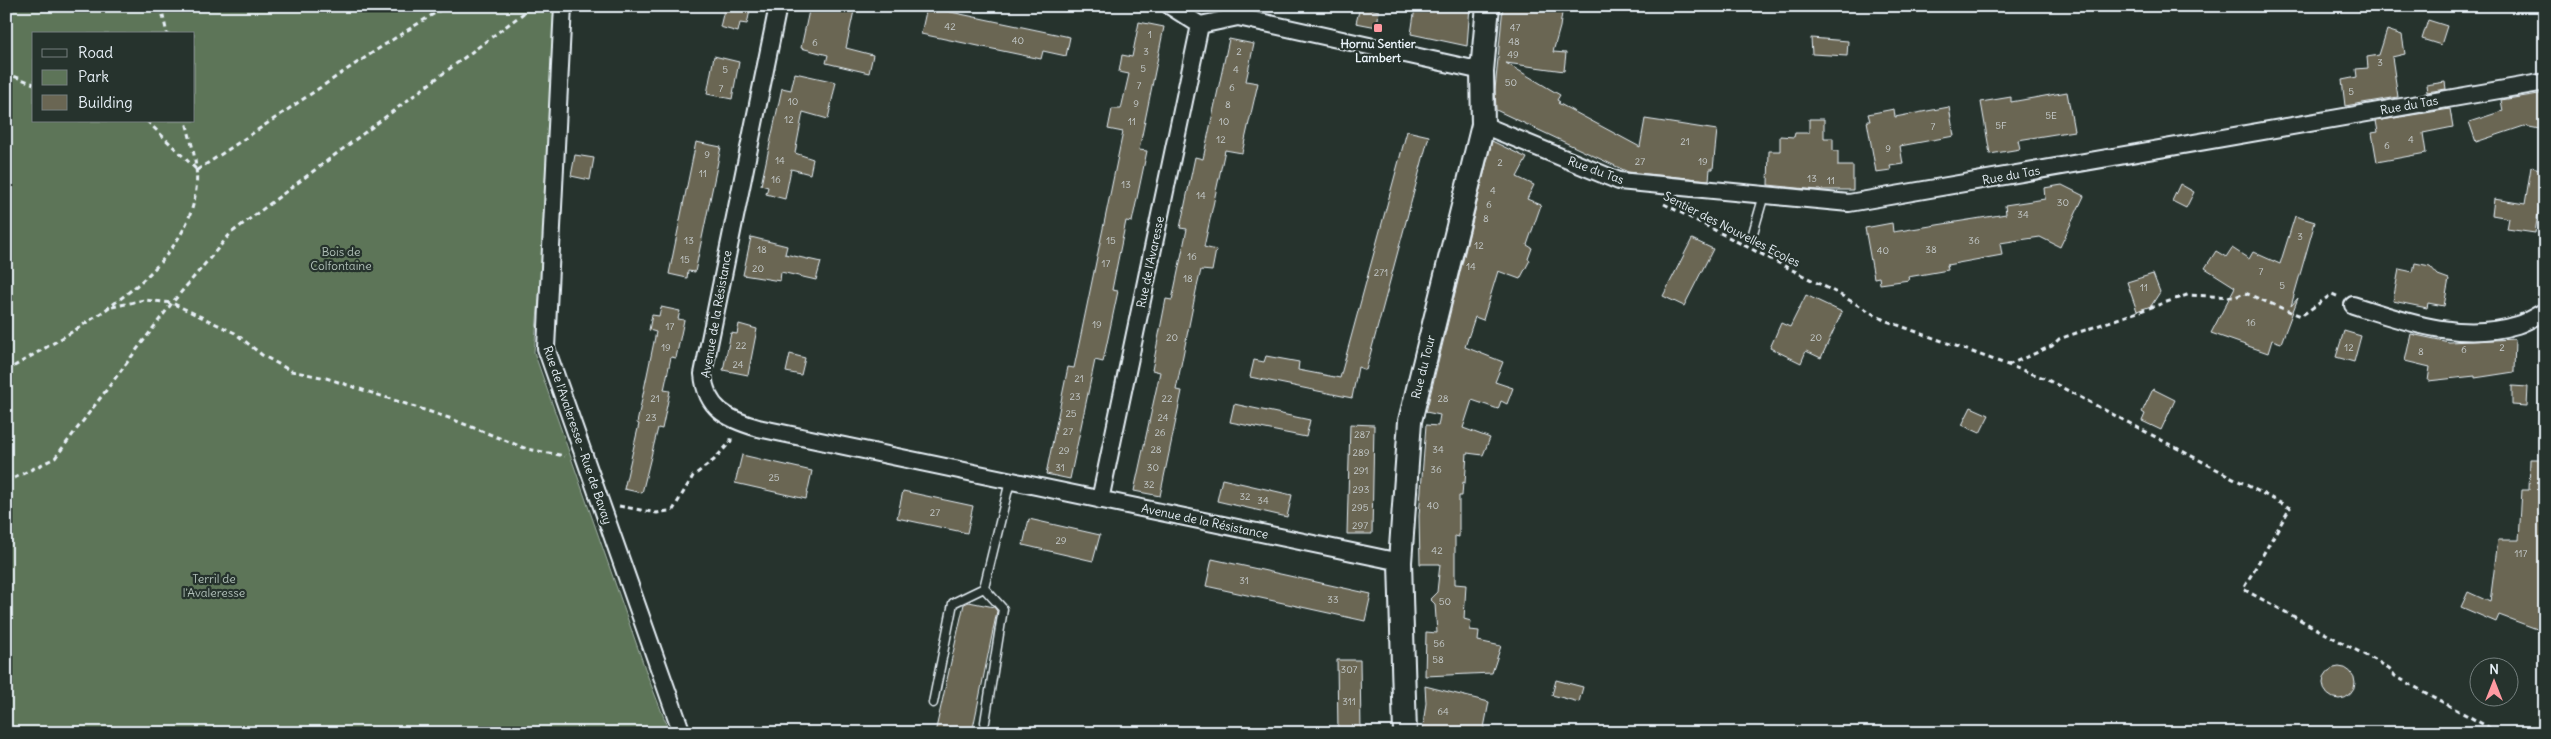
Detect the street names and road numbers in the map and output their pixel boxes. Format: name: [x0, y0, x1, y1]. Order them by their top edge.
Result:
street label: Rue du Tas: [2379, 93, 2439, 117]
street label: Rue du Tas: [1566, 153, 1626, 187]
street label: Rue du Tas: [1981, 163, 2041, 187]
street label: Sentier des Nouvelles Ecoles: [1661, 188, 1803, 270]
street label: Rue de l'Avaresse: [1133, 215, 1167, 309]
street label: Avenue de la Résistance: [697, 249, 735, 379]
street label: Rue du Tour: [1408, 334, 1438, 400]
street label: Rue de l'Avaleresse - Rue de Bavay: [540, 344, 616, 526]
street label: Avenue de la Résistance: [1140, 500, 1270, 542]

